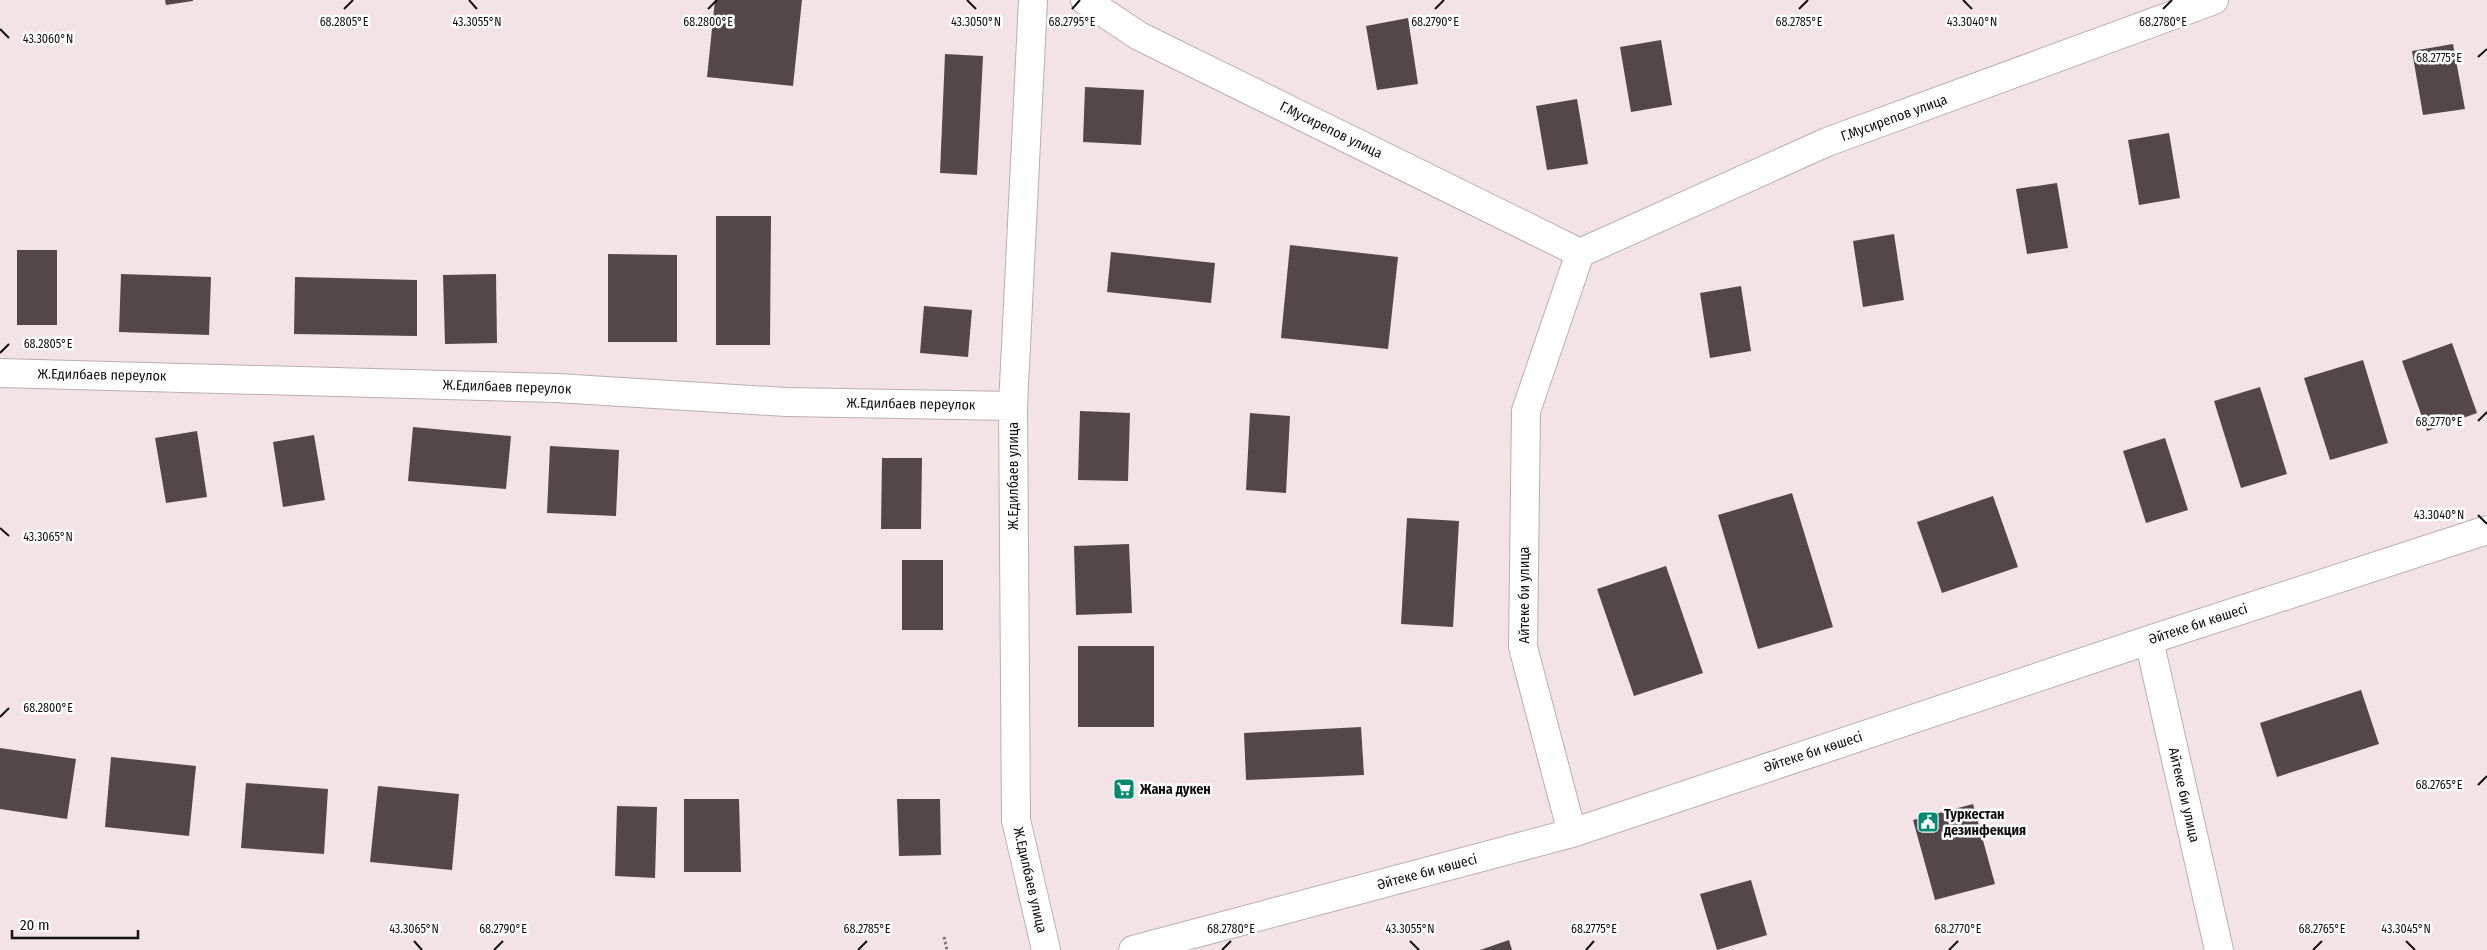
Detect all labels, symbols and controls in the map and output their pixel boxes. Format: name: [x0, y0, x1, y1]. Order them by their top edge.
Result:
text: 68.2805°E: [320, 15, 369, 29]
text: 43.3055°N: [452, 15, 502, 29]
text: 68.2800°E: [683, 15, 733, 29]
text: 43.3050°N: [951, 15, 1001, 29]
text: 68.2795°E: [1049, 15, 1096, 29]
text: 68.2790°E: [1411, 15, 1459, 29]
text: 68.2785°E: [1776, 15, 1823, 29]
text: 43.3040°N: [1947, 15, 1997, 29]
text: 68.2780°E: [2139, 15, 2187, 29]
text: 43.3060°N: [23, 32, 73, 46]
text: 68.2775°E: [2416, 51, 2462, 65]
street label: Г.Мусирепов улица: [1838, 91, 1950, 145]
street label: Г.Мусирепов улица: [1277, 98, 1385, 162]
text: 68.2805°E: [24, 337, 73, 351]
street label: Ж.Едилбаев переулок: [37, 365, 167, 385]
street label: Ж.Едилбаев переулок: [442, 376, 572, 398]
street label: Ж.Едилбаев переулок: [846, 394, 976, 414]
text: 68.2770°E: [2416, 415, 2463, 429]
street label: Ж.Едилбаев улица: [1005, 422, 1022, 530]
text: 43.3040°N: [2414, 508, 2464, 522]
text: 43.3065°N: [23, 530, 73, 544]
street label: Айтеке би улица: [1516, 546, 1533, 643]
street label: Әйтеке би көшесі: [2146, 600, 2250, 648]
text: 68.2800°E: [23, 701, 73, 715]
street label: Әйтеке би көшесі: [1761, 728, 1865, 776]
street label: Айтеке би улица: [2165, 746, 2203, 844]
supermarket icon: Жана дукен: [1112, 777, 1136, 801]
text: 68.2765°E: [2416, 778, 2463, 792]
place label: Жана дукен: [1139, 781, 1211, 798]
place label: Туркестан дезинфекция: [1943, 806, 2026, 839]
public building icon: Туркестан дезинфекция: [1916, 810, 1940, 834]
street label: Ж.Едилбаев улица: [1010, 825, 1050, 935]
street label: Әйтеке би көшесі: [1375, 850, 1479, 894]
scale bar: [12, 908, 139, 940]
text: 20 m: [20, 916, 50, 934]
text: 43.3065°N: [389, 922, 439, 936]
text: 68.2790°E: [479, 922, 527, 936]
text: 68.2785°E: [844, 922, 891, 936]
text: 68.2780°E: [1207, 922, 1255, 936]
text: 43.3055°N: [1385, 922, 1435, 936]
text: 68.2775°E: [1571, 922, 1617, 936]
text: 68.2770°E: [1935, 922, 1982, 936]
text: 68.2765°E: [2299, 922, 2346, 936]
text: 43.3045°N: [2381, 922, 2431, 936]

